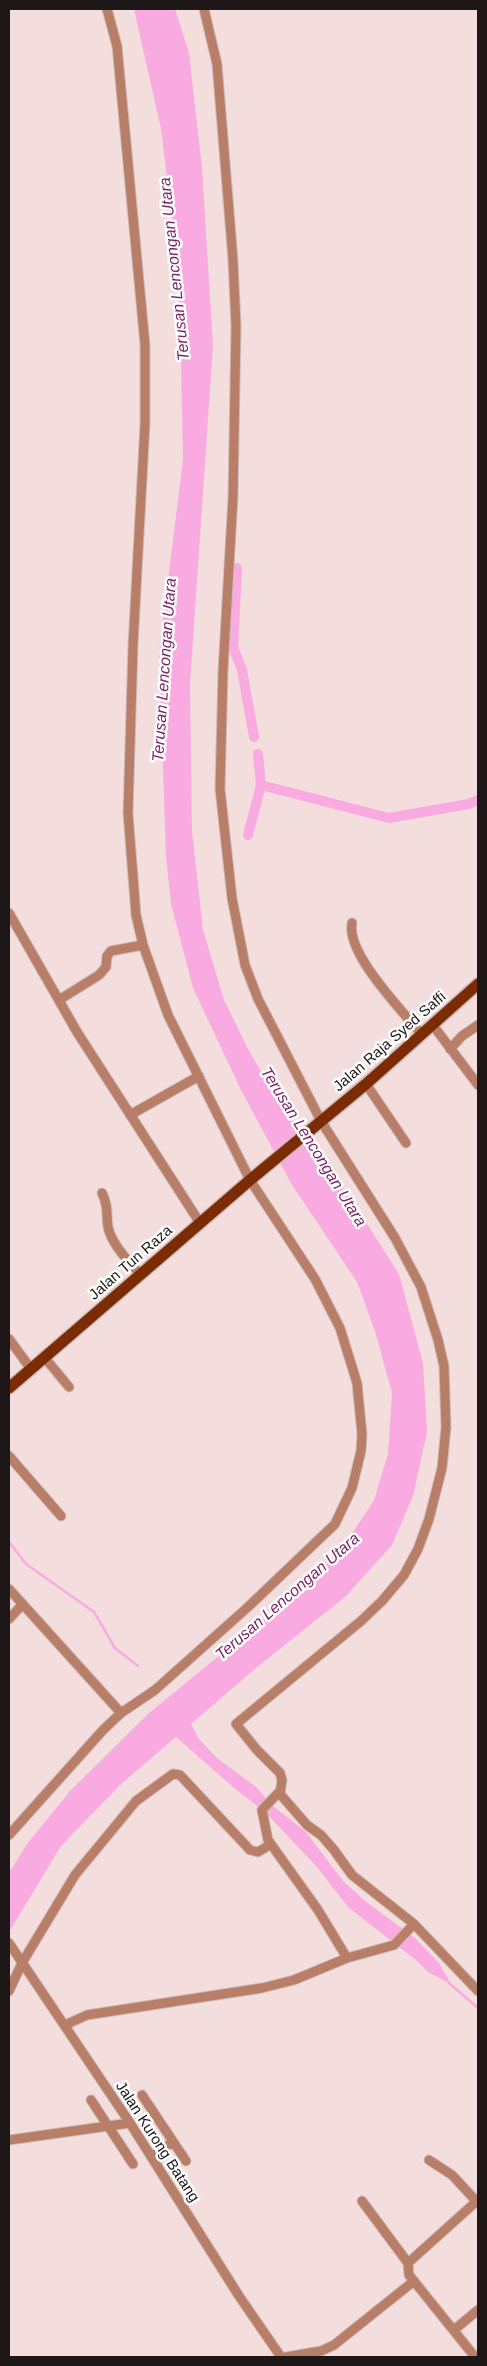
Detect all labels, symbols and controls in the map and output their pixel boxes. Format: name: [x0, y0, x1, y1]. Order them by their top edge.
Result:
water label: Terusan Lencongan Utara: [156, 176, 194, 362]
water label: Terusan Lencongan Utara: [149, 577, 181, 763]
street label: Jalan Raja Syed Saffi: [330, 988, 450, 1096]
water label: Terusan Lencongan Utara: [256, 1064, 370, 1230]
street label: Jalan Tun Raza: [86, 1222, 176, 1304]
water label: Terusan Lencongan Utara: [212, 1529, 364, 1665]
street label: Jalan Kurong Batang: [111, 2078, 203, 2206]

